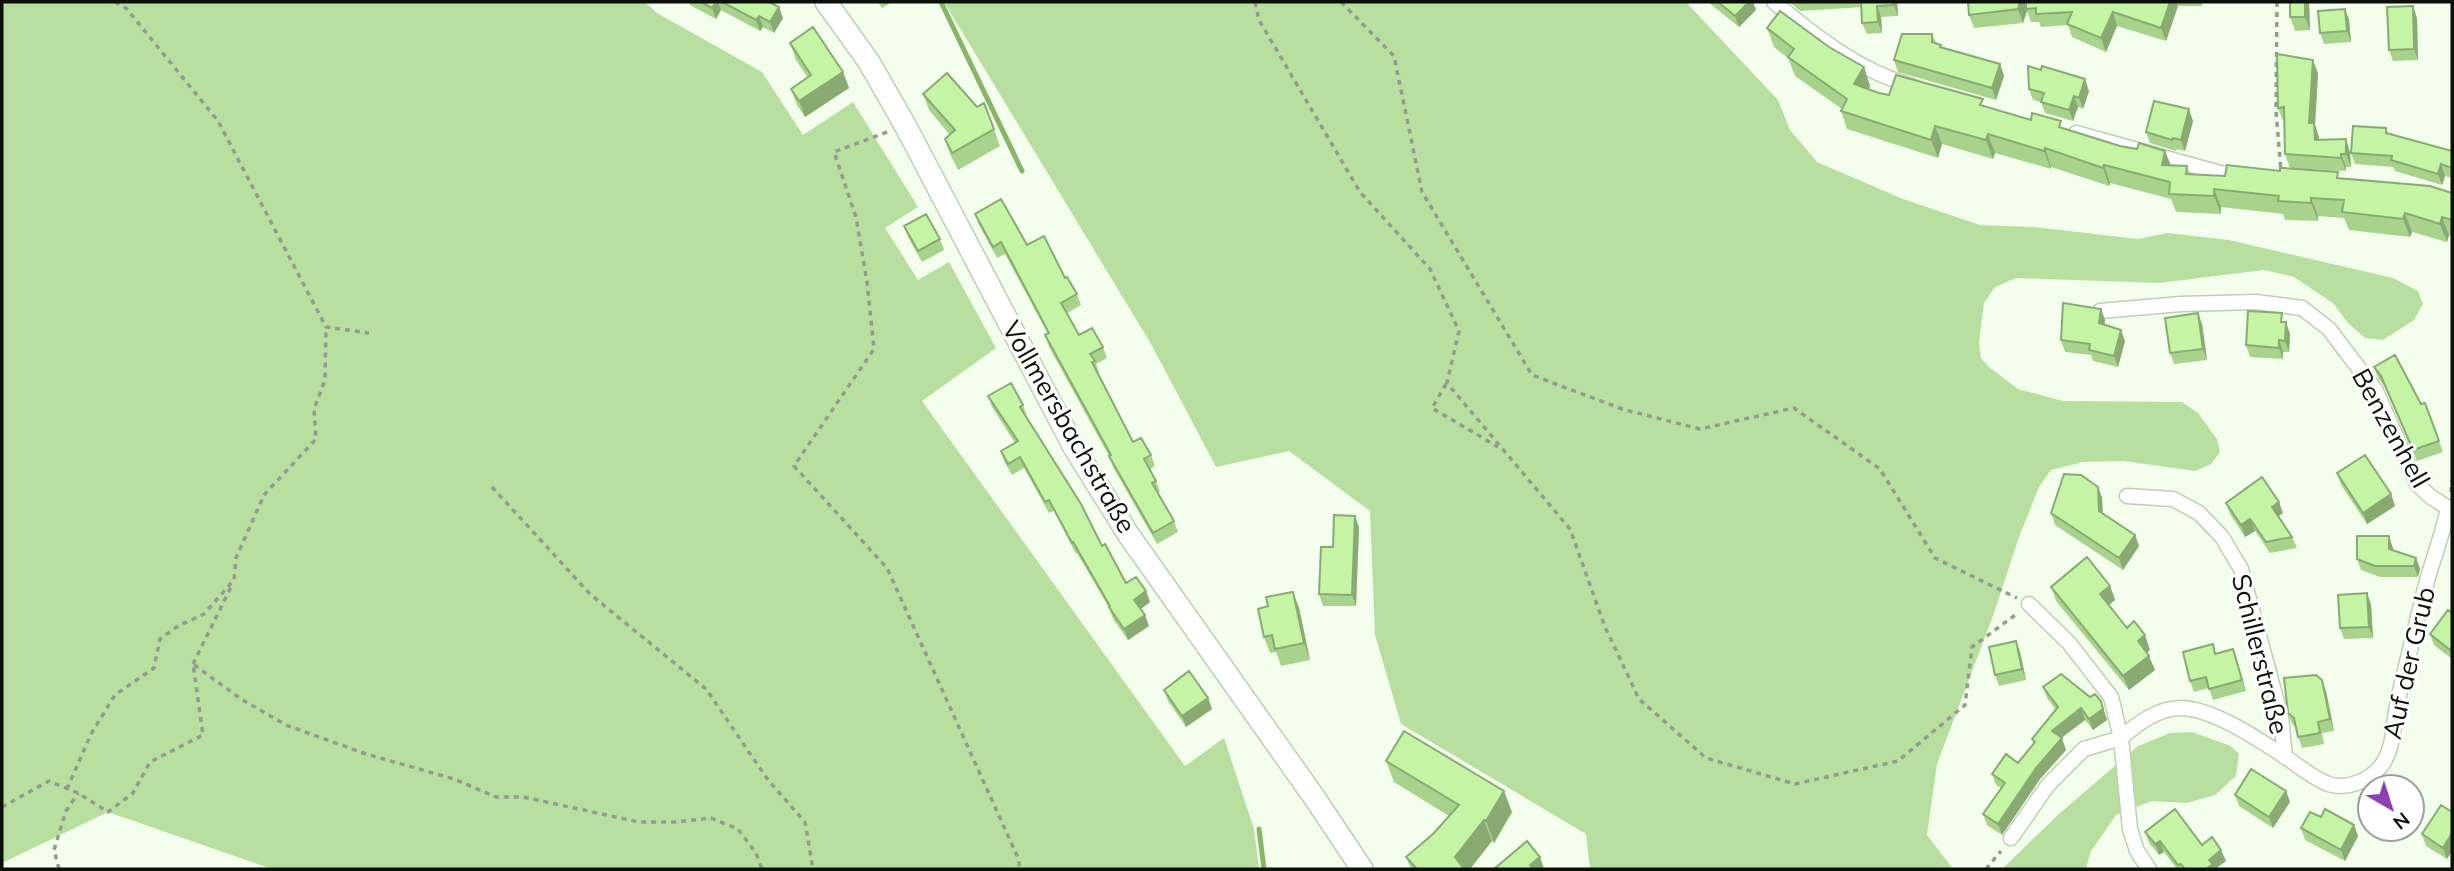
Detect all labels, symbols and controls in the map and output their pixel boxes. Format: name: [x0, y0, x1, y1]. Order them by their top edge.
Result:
street label: Vollmersbachstraße: [995, 315, 1144, 539]
street label: Benzenhell: [2345, 362, 2438, 493]
street label: Schillerstraße: [2225, 570, 2296, 737]
street label: Auf der Grub: [2375, 584, 2442, 742]
north arrow: [2356, 773, 2426, 843]
text: N: [2389, 807, 2415, 835]

